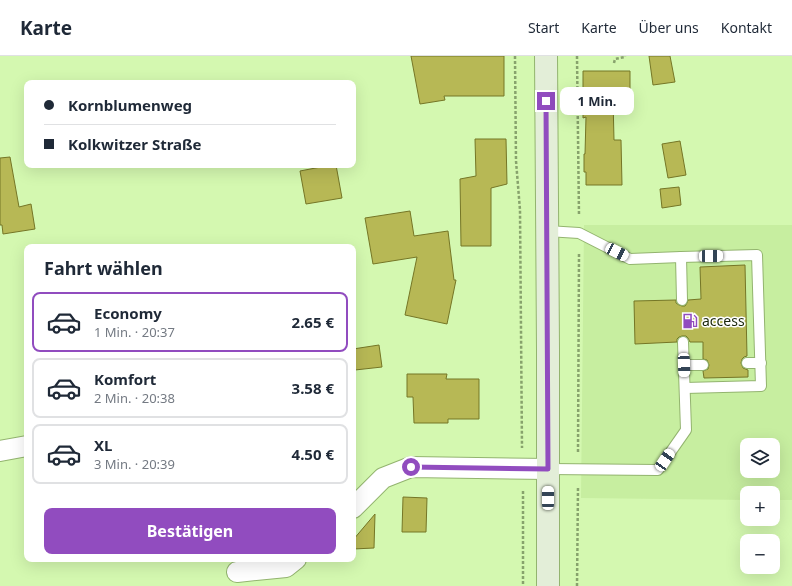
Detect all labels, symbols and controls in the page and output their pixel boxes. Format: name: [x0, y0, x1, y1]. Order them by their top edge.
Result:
text: Karte: [20, 15, 72, 41]
text: Start: [528, 18, 559, 37]
text: Karte: [581, 18, 617, 37]
text: Über uns: [639, 18, 699, 37]
text: Kontakt: [721, 18, 772, 37]
callout: 1 Min.: [560, 87, 634, 115]
route end: [537, 92, 555, 110]
text: 1 Min.: [577, 92, 617, 110]
text: Kornblumenweg: [68, 95, 192, 115]
text: Kolkwitzer Straße: [68, 134, 202, 154]
car: [604, 241, 630, 263]
car: [699, 250, 723, 262]
text: Fahrt wählen: [44, 256, 163, 280]
text: Economy: [94, 303, 162, 323]
icon: car: [46, 304, 82, 340]
place label: access: [702, 311, 745, 330]
text: 2.65 €: [292, 312, 334, 332]
fuel station icon: access: [681, 312, 699, 330]
text: 1 Min. · 20:37: [94, 323, 175, 341]
car: [678, 353, 690, 377]
text: Komfort: [94, 369, 156, 389]
icon: car: [46, 370, 82, 406]
text: 3.58 €: [292, 378, 334, 398]
text: 2 Min. · 20:38: [94, 389, 175, 407]
text: XL: [94, 435, 112, 455]
icon: car: [46, 436, 82, 472]
map controls: [740, 438, 780, 574]
button: layers: [740, 438, 780, 478]
text: 4.50 €: [292, 444, 334, 464]
car: [653, 447, 677, 473]
text: 3 Min. · 20:39: [94, 455, 175, 473]
route start: [402, 458, 420, 476]
car: [542, 486, 554, 510]
button: +: [740, 486, 780, 526]
button: Bestätigen: [44, 508, 336, 554]
button: −: [740, 534, 780, 574]

